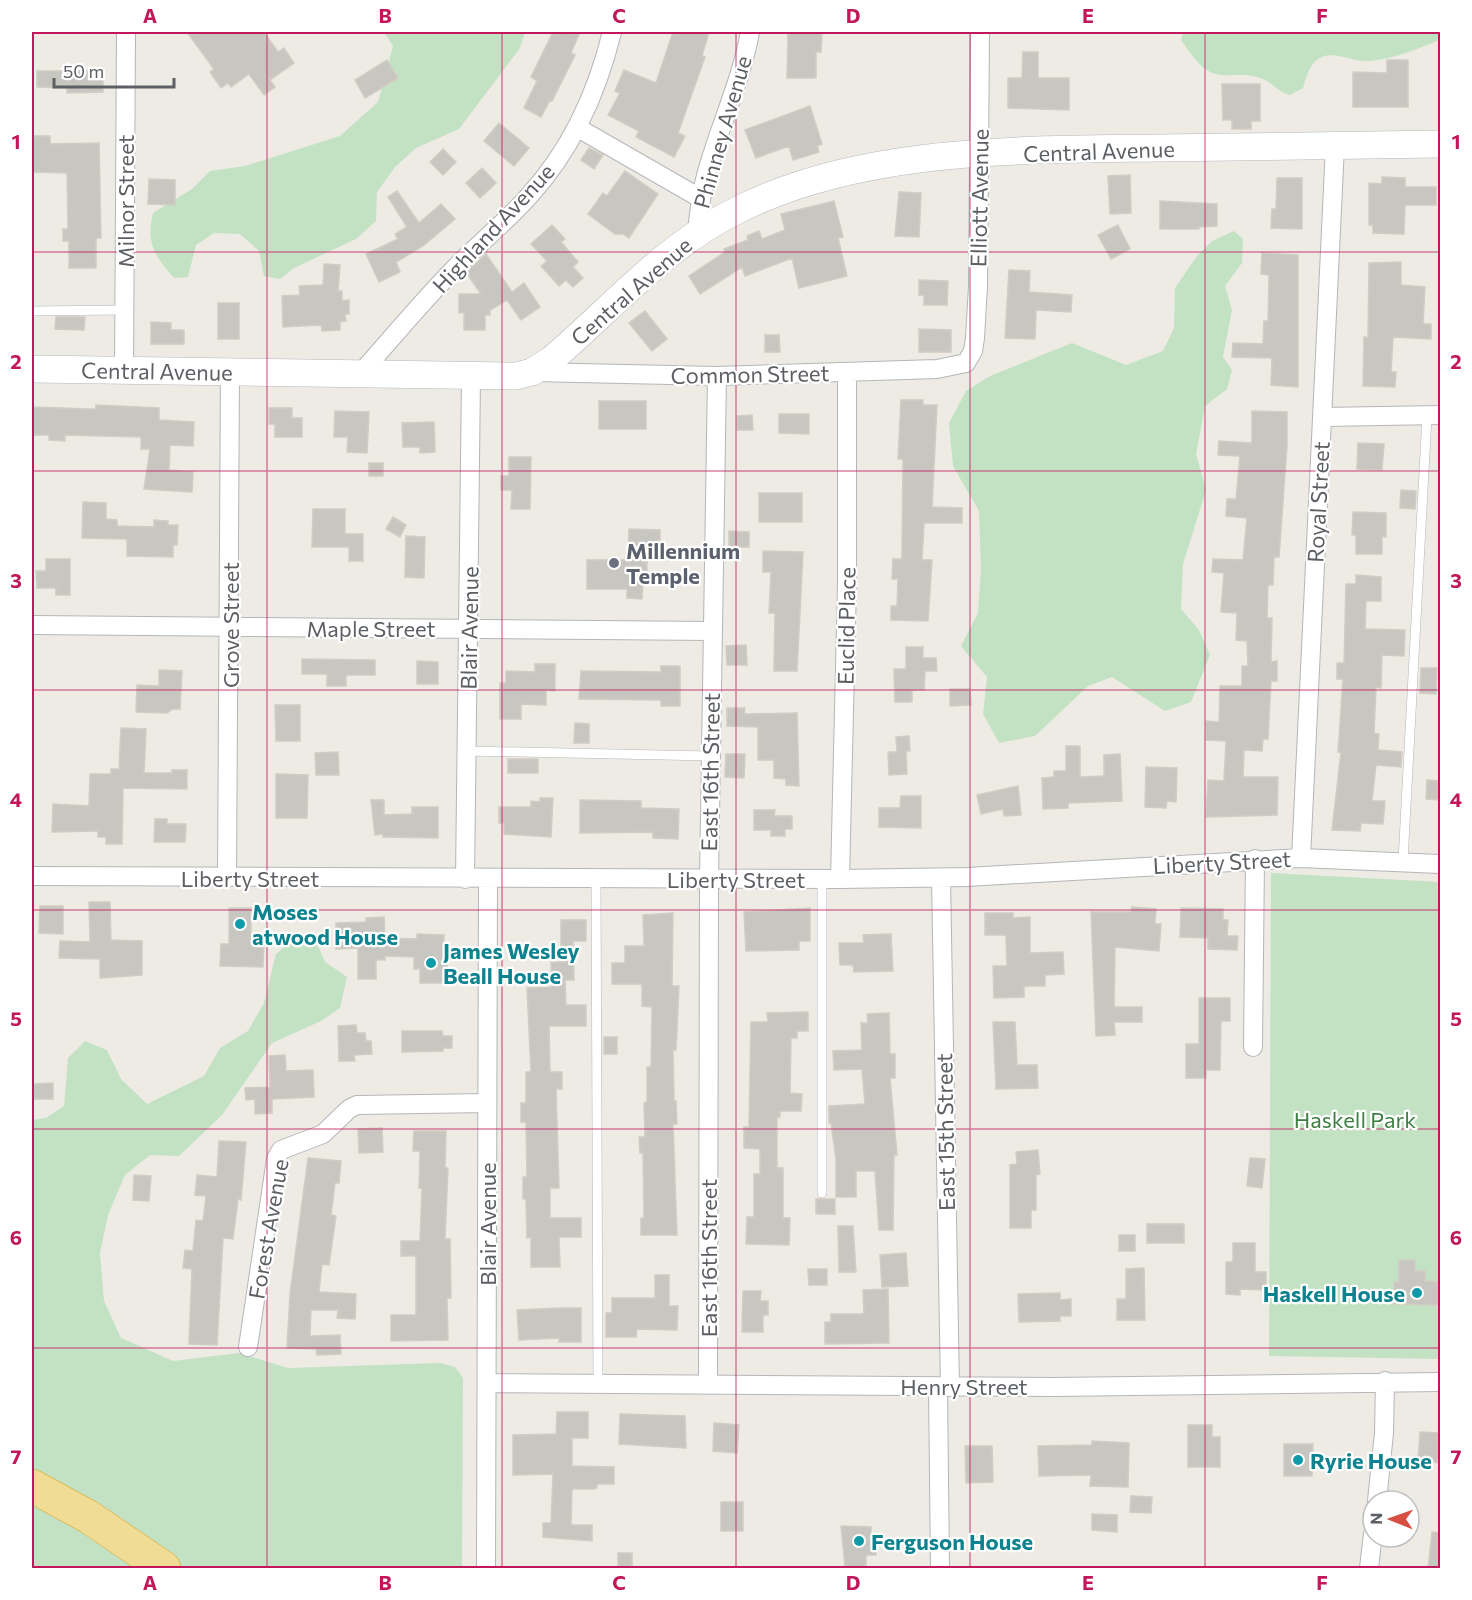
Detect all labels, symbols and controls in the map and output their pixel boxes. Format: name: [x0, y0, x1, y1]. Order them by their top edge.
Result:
text: A: [143, 3, 157, 27]
text: B: [378, 3, 392, 27]
text: C: [612, 3, 626, 27]
text: D: [846, 3, 860, 27]
text: E: [1082, 3, 1094, 27]
text: F: [1316, 3, 1328, 27]
scale bar: [54, 51, 174, 89]
street label: Phinney Avenue: [687, 53, 757, 211]
text: 50 m: [63, 60, 104, 82]
text: 1: [11, 129, 21, 153]
street label: Elliott Avenue: [964, 129, 994, 267]
text: 1: [1451, 129, 1461, 153]
street label: Milnor Street: [112, 134, 139, 268]
street label: Central Avenue: [1023, 135, 1175, 167]
street label: Highland Avenue: [426, 158, 560, 298]
street label: Central Avenue: [565, 231, 697, 351]
text: 2: [10, 349, 22, 373]
text: 2: [1450, 349, 1462, 373]
street label: Central Avenue: [81, 356, 233, 386]
street label: Common Street: [670, 359, 830, 389]
street label: Royal Street: [1301, 441, 1335, 563]
place label: Millennium Temple: [626, 537, 740, 589]
marker: Millennium Temple: [607, 556, 621, 570]
street label: Grove Street: [217, 562, 244, 688]
street label: Blair Avenue: [454, 566, 484, 690]
street label: Euclid Place: [831, 567, 861, 685]
text: 3: [10, 568, 22, 592]
text: 3: [1450, 568, 1462, 592]
street label: Maple Street: [307, 615, 435, 642]
street label: East 16th Street: [695, 693, 725, 851]
text: 4: [10, 787, 22, 811]
text: 4: [1450, 787, 1462, 811]
street label: Liberty Street: [1152, 845, 1292, 879]
street label: Liberty Street: [181, 865, 319, 892]
street label: Liberty Street: [667, 866, 805, 893]
place label: Moses atwood House: [252, 898, 398, 950]
marker: Moses atwood House: [233, 917, 247, 931]
place label: James Wesley Beall House: [443, 937, 579, 989]
marker: James Wesley Beall House: [424, 956, 438, 970]
text: 5: [10, 1006, 22, 1030]
text: 5: [1450, 1006, 1462, 1030]
street label: East 15th Street: [930, 1053, 960, 1211]
park label: Haskell Park: [1294, 1106, 1416, 1133]
street label: Forest Avenue: [242, 1157, 294, 1301]
street label: Blair Avenue: [474, 1162, 501, 1286]
street label: East 16th Street: [695, 1179, 722, 1337]
text: 6: [10, 1225, 22, 1249]
text: 6: [1450, 1225, 1462, 1249]
place label: Haskell House: [1263, 1280, 1405, 1307]
marker: Haskell House: [1410, 1286, 1424, 1300]
street label: Henry Street: [900, 1373, 1028, 1400]
text: 7: [11, 1444, 22, 1468]
text: 7: [1451, 1444, 1462, 1468]
place label: Ryrie House: [1310, 1447, 1432, 1474]
marker: Ryrie House: [1291, 1453, 1305, 1467]
north arrow: [1361, 1489, 1421, 1549]
text: N: [1366, 1513, 1385, 1525]
place label: Ferguson House: [871, 1528, 1033, 1555]
marker: Ferguson House: [852, 1534, 866, 1548]
text: A: [143, 1570, 157, 1594]
text: B: [378, 1570, 392, 1594]
text: C: [612, 1570, 626, 1594]
text: D: [846, 1570, 860, 1594]
text: E: [1082, 1570, 1094, 1594]
text: F: [1316, 1570, 1328, 1594]

